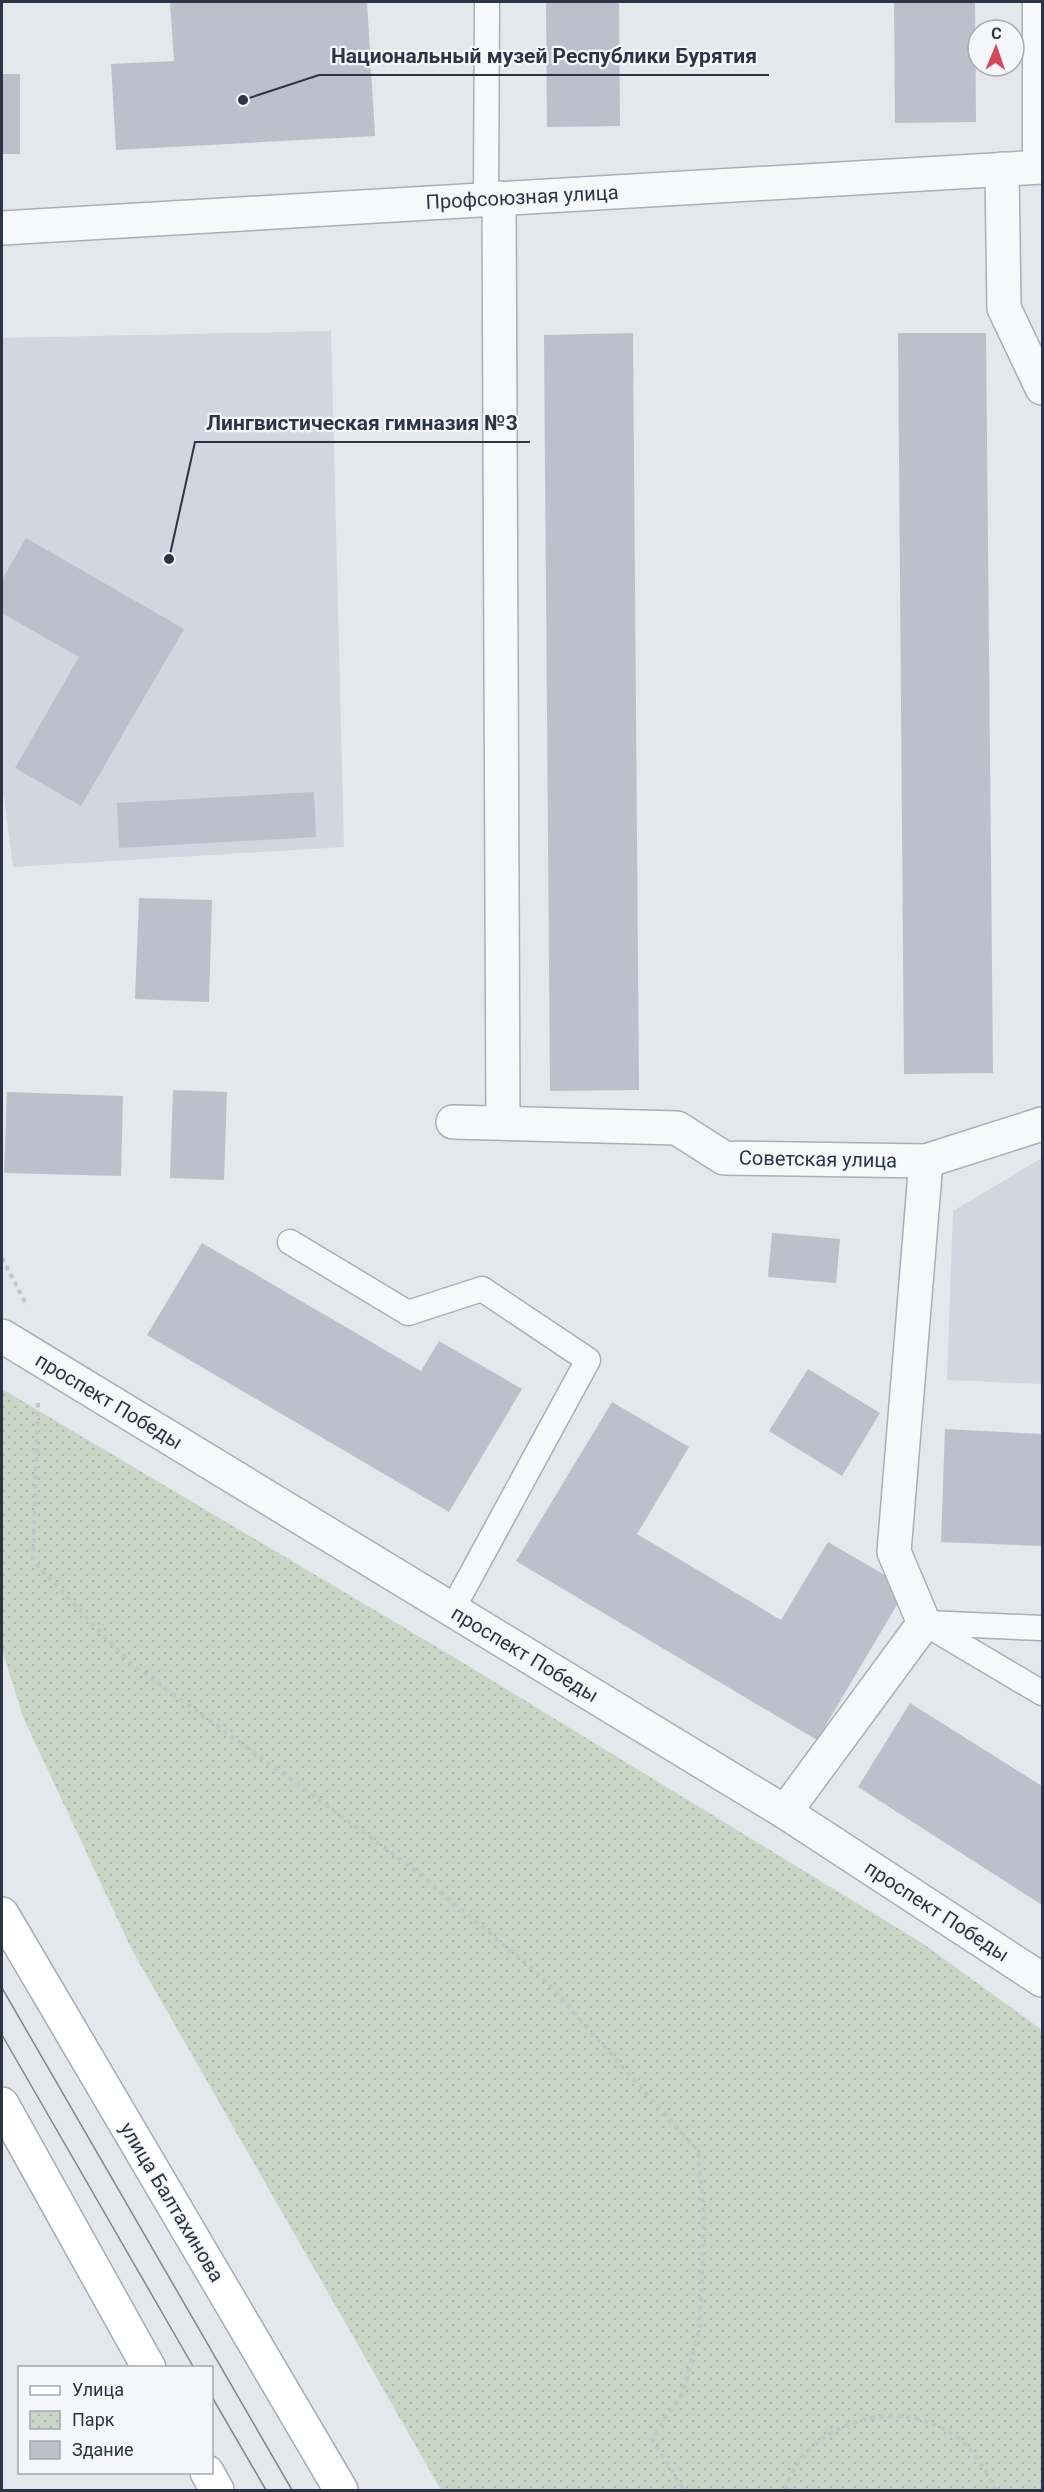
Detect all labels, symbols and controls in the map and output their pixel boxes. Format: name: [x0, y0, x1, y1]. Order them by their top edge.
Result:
north arrow: [966, 18, 1026, 78]
text: С: [991, 24, 1002, 43]
callout: Национальный музей Республики Бурятия: [319, 36, 769, 75]
text: Национальный музей Республики Бурятия: [331, 44, 757, 68]
street label: Профсоюзная улица: [425, 180, 619, 214]
callout: Лингвистическая гимназия №3: [195, 403, 530, 442]
text: Лингвистическая гимназия №3: [206, 411, 518, 435]
street label: Советская улица: [739, 1146, 897, 1172]
street label: проспект Победы: [31, 1348, 187, 1454]
street label: проспект Победы: [447, 1601, 603, 1707]
street label: проспект Победы: [860, 1855, 1014, 1967]
street label: улица Балтахинова: [115, 2118, 229, 2286]
legend: [18, 2366, 213, 2474]
text: Улица: [72, 2379, 124, 2400]
text: Парк: [72, 2409, 115, 2430]
text: Здание: [72, 2439, 134, 2460]

